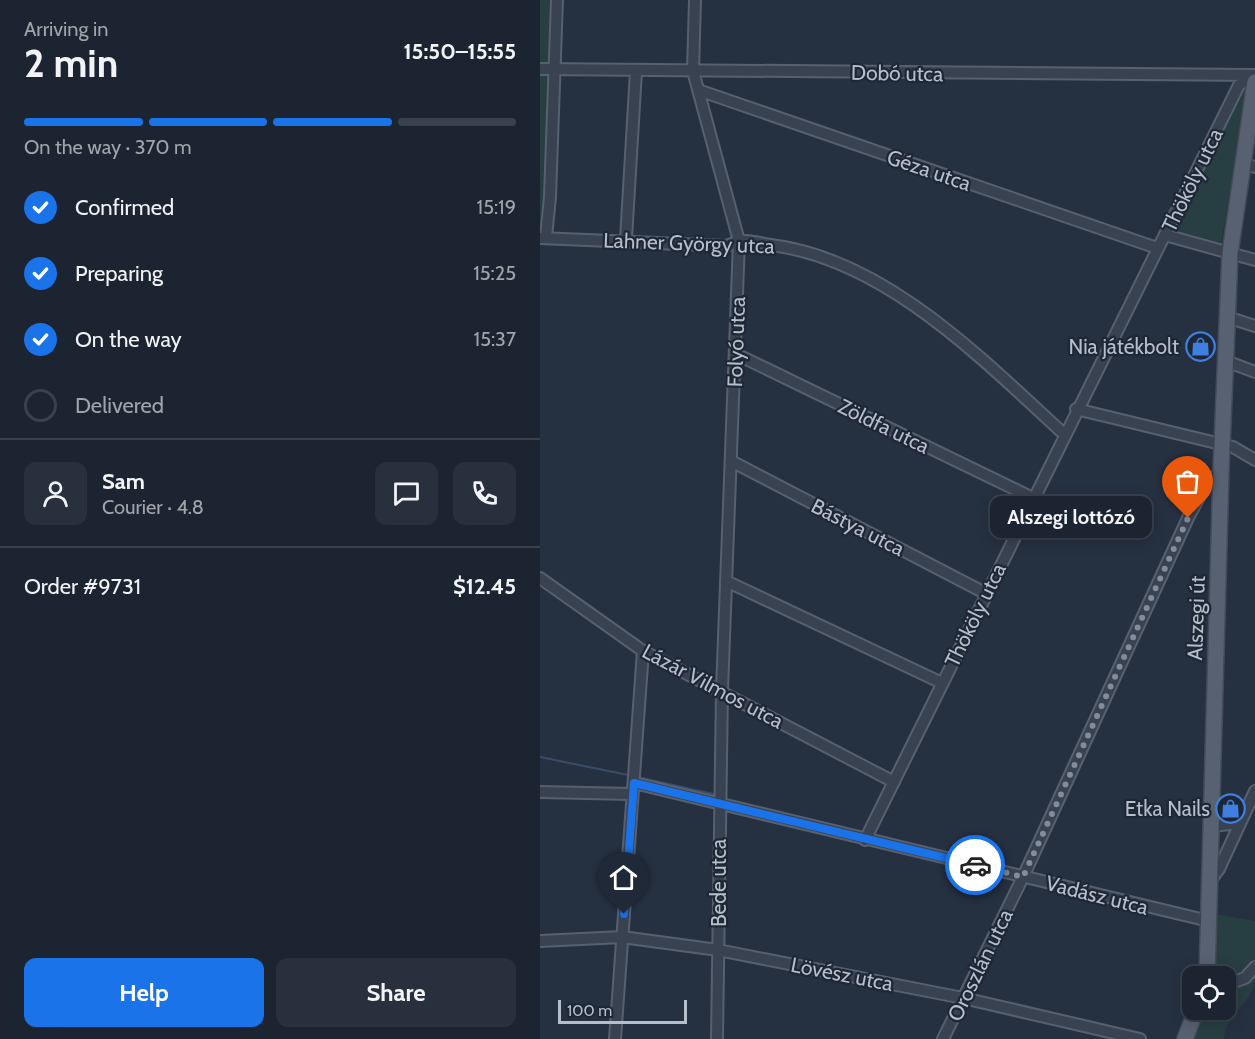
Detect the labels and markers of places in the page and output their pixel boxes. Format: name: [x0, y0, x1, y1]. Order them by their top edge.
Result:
shop icon: Nia játékbolt: [1184, 330, 1216, 362]
place label: Nia játékbolt: [1069, 334, 1179, 360]
pin: [1162, 456, 1213, 518]
callout: Alszegi lottózó: [990, 497, 1152, 539]
shop icon: Etka Nails: [1215, 792, 1247, 824]
place label: Etka Nails: [1125, 796, 1210, 821]
pin: [598, 852, 649, 914]

